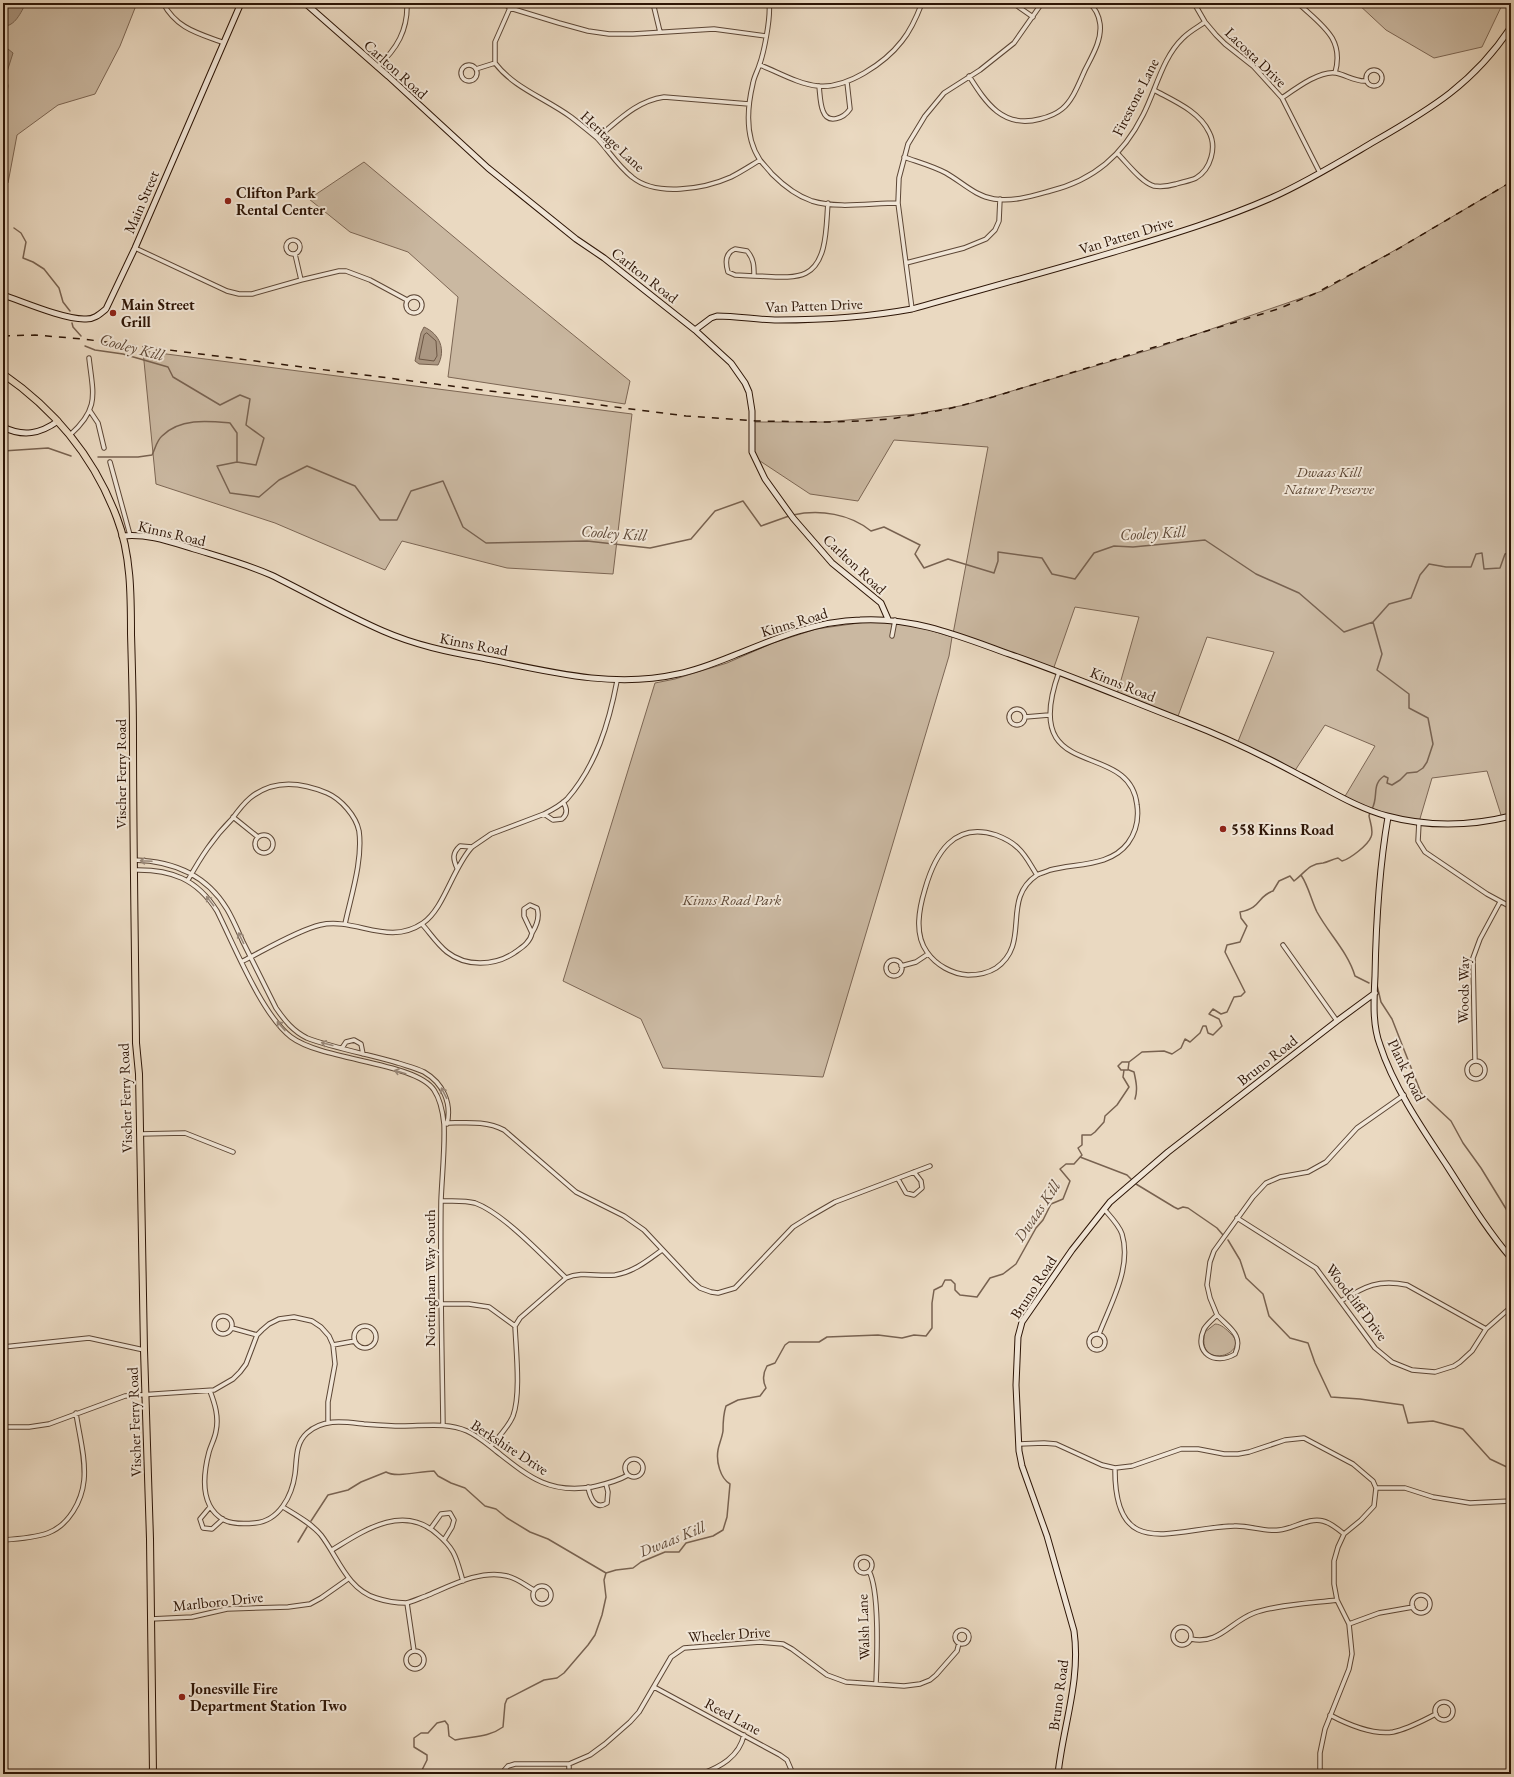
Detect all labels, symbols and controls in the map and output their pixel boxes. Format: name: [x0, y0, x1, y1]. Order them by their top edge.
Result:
street label: Lacosta Drive: [1221, 23, 1291, 91]
street label: Carlton Road: [360, 35, 432, 103]
street label: Firestone Lane: [1107, 55, 1163, 139]
street label: Heritage Lane: [577, 106, 649, 176]
street label: Main Street: [119, 167, 163, 236]
place label: Clifton Park Rental Center: [236, 183, 326, 219]
marker: Clifton Park Rental Center: [223, 196, 233, 206]
street label: Van Patten Drive: [1077, 212, 1175, 258]
street label: Carlton Road: [608, 243, 683, 307]
street label: Van Patten Drive: [765, 294, 863, 316]
place label: Main Street Grill: [121, 295, 195, 331]
marker: Main Street Grill: [108, 308, 118, 318]
water label: Cooley Kill: [97, 328, 167, 366]
park label: Dwaas Kill Nature Preserve: [1283, 462, 1375, 498]
street label: Kinns Road: [136, 516, 208, 550]
water label: Cooley Kill: [580, 520, 648, 546]
water label: Cooley Kill: [1119, 521, 1187, 545]
street label: Carlton Road: [819, 530, 891, 598]
street label: Kinns Road: [758, 603, 830, 641]
street label: Kinns Road: [438, 628, 510, 660]
street label: Kinns Road: [1087, 662, 1159, 706]
street label: Vischer Ferry Road: [111, 719, 130, 829]
place label: 558 Kinns Road: [1231, 820, 1335, 839]
marker: 558 Kinns Road: [1218, 824, 1228, 834]
one-way arrow: [140, 857, 153, 864]
park label: Kinns Road Park: [682, 890, 782, 909]
one-way arrow: [206, 896, 215, 907]
one-way arrow: [237, 932, 244, 944]
street label: Woods Way: [1453, 956, 1473, 1024]
one-way arrow: [276, 1021, 285, 1031]
street label: Bruno Road: [1233, 1030, 1301, 1089]
street label: Plank Road: [1384, 1036, 1430, 1105]
one-way arrow: [321, 1040, 334, 1047]
street label: Vischer Ferry Road: [114, 1042, 136, 1153]
one-way arrow: [394, 1068, 407, 1075]
one-way arrow: [440, 1087, 447, 1099]
water label: Dwaas Kill: [1008, 1176, 1065, 1247]
street label: Nottingham Way South: [420, 1209, 439, 1347]
street label: Bruno Road: [1006, 1252, 1061, 1322]
street label: Woodcliff Drive: [1322, 1260, 1392, 1344]
street label: Vischer Ferry Road: [123, 1366, 145, 1477]
street label: Berkshire Drive: [468, 1415, 553, 1479]
water label: Dwaas Kill: [635, 1516, 709, 1562]
street label: Marlboro Drive: [172, 1587, 264, 1615]
street label: Walsh Lane: [852, 1594, 874, 1660]
street label: Wheeler Drive: [687, 1622, 771, 1646]
street label: Bruno Road: [1044, 1658, 1072, 1732]
place label: Jonesville Fire Department Station Two: [188, 1679, 347, 1715]
marker: Jonesville Fire Department Station Two: [177, 1692, 187, 1702]
street label: Reed Lane: [702, 1693, 765, 1739]

